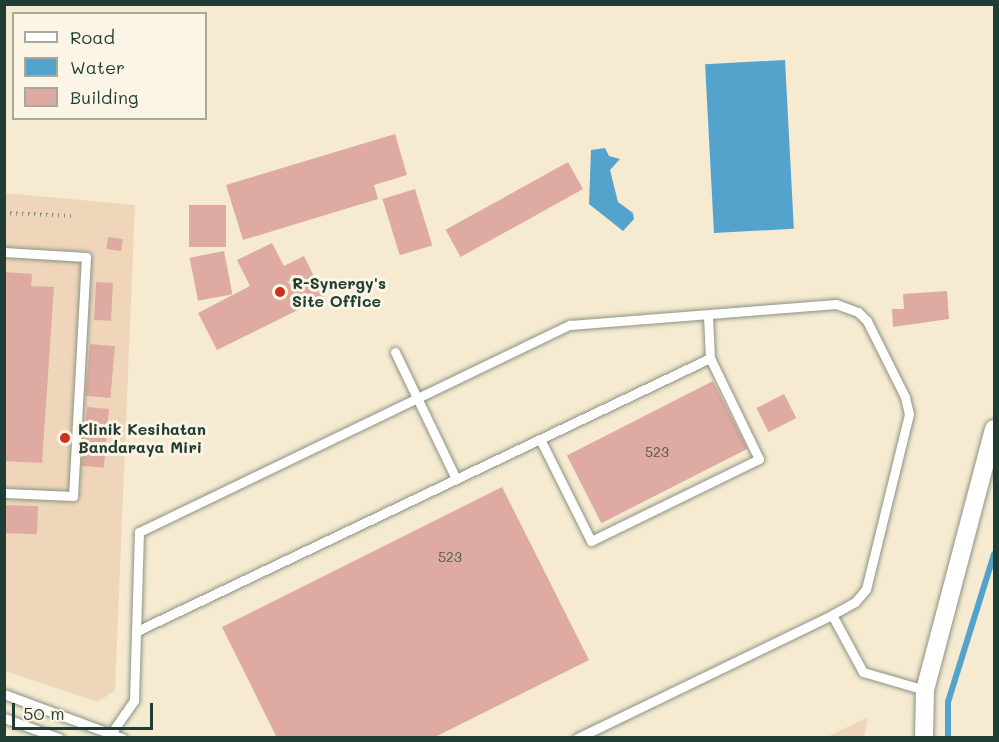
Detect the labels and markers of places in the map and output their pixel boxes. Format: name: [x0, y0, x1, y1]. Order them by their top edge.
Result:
place label: R-Synergy's Site Office: [292, 273, 386, 311]
marker: R-Synergy's Site Office: [273, 285, 287, 299]
place label: Klinik Kesihatan Bandaraya Miri: [78, 419, 206, 457]
marker: Klinik Kesihatan Bandaraya Miri: [56, 429, 74, 447]

